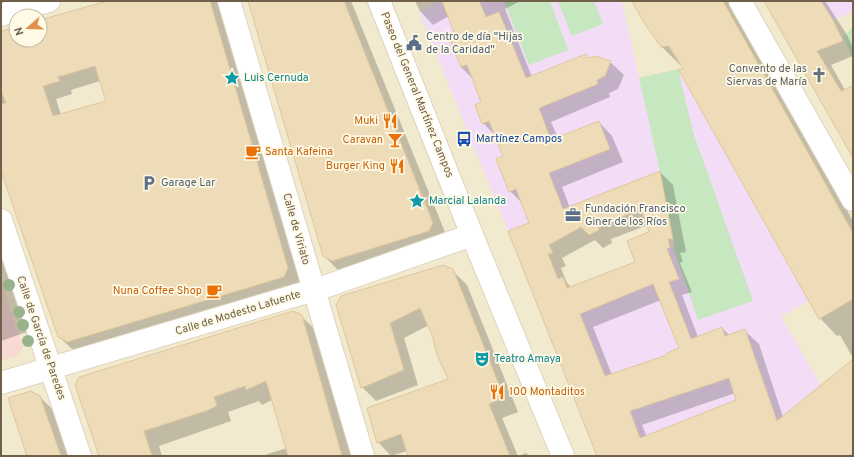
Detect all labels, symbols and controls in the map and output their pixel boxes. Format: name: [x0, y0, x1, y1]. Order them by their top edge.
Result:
north arrow: [8, 8, 48, 48]
street label: Paseo del General Martínez Campos: [377, 10, 457, 180]
text: N: [12, 25, 27, 37]
place label: Centro de día "Hijas de la Caridad": [426, 30, 523, 57]
public building icon: Centro de día "Hijas de la Caridad": [405, 34, 423, 52]
place label: Convento de las Siervas de María: [726, 62, 807, 89]
church icon: Convento de las Siervas de María: [810, 66, 828, 84]
place icon: Luis Cernuda: [223, 69, 241, 87]
place label: Luis Cernuda: [244, 71, 309, 85]
restaurant icon: Muki: [381, 112, 399, 130]
place label: Muki: [354, 114, 378, 128]
bus stop icon: Martínez Campos: [455, 130, 473, 148]
bar icon: Caravan: [386, 131, 404, 149]
place label: Martínez Campos: [476, 132, 562, 146]
place label: Caravan: [343, 133, 383, 147]
cafe icon: Santa Kafeina: [244, 143, 262, 161]
place label: Santa Kafeina: [265, 145, 333, 159]
restaurant icon: Burger King: [388, 157, 406, 175]
place label: Burger King: [326, 159, 385, 173]
parking icon: Garage Lar: [140, 174, 158, 192]
place label: Garage Lar: [161, 176, 216, 190]
street label: Calle de Viriato: [279, 191, 313, 267]
place icon: Marcial Lalanda: [408, 192, 426, 210]
place label: Marcial Lalanda: [429, 194, 506, 208]
place label: Fundación Francisco Giner de los Ríos: [585, 202, 686, 229]
office icon: Fundación Francisco Giner de los Ríos: [564, 206, 582, 224]
street label: Calle de García de Paredes: [13, 274, 69, 402]
cafe icon: Nuna Coffee Shop: [205, 282, 223, 300]
place label: Nuna Coffee Shop: [113, 284, 202, 298]
street label: Calle de Modesto Lafuente: [174, 287, 302, 339]
theatre icon: Teatro Amaya: [473, 350, 491, 368]
place label: Teatro Amaya: [494, 352, 561, 366]
restaurant icon: 100 Montaditos: [488, 383, 506, 401]
place label: 100 Montaditos: [509, 385, 585, 399]

